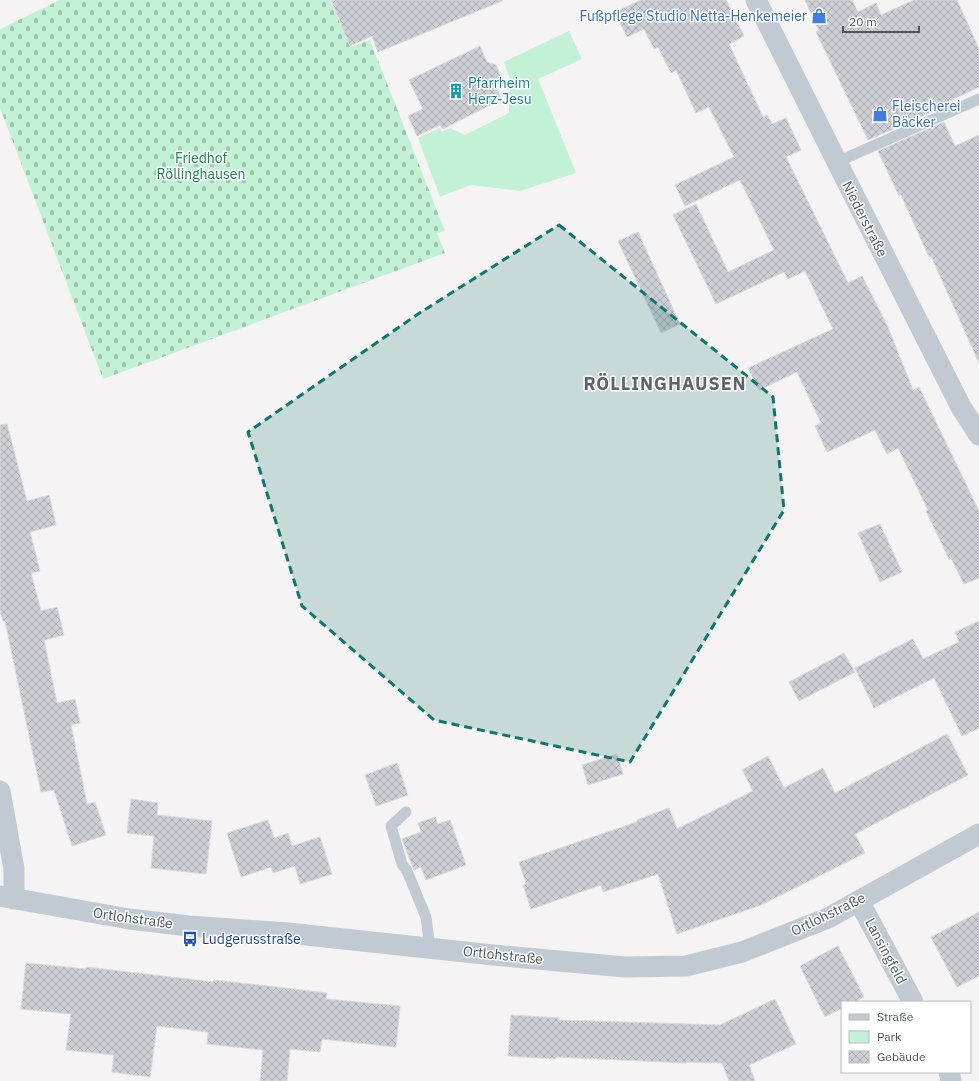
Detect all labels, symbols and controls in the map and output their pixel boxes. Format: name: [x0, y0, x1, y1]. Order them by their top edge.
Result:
place label: Fußpflege Studio Netta-Henkemeier: [580, 7, 807, 25]
shop icon: Fußpflege Studio Netta-Henkemeier: [810, 7, 828, 25]
scale bar: [843, 8, 919, 34]
text: 20 m: [849, 14, 877, 29]
place label: Pfarrheim Herz-Jesu: [468, 74, 532, 108]
building icon: Pfarrheim Herz-Jesu: [447, 82, 465, 100]
place label: Fleischerei Bäcker: [892, 97, 961, 131]
shop icon: Fleischerei Bäcker: [871, 105, 889, 123]
park label: Friedhof Röllinghausen: [157, 149, 245, 183]
street label: Niederstraße: [838, 178, 892, 260]
district label: RÖLLINGHAUSEN: [583, 372, 747, 395]
street label: Ortlohstraße: [788, 888, 868, 940]
street label: Ortlohstraße: [92, 903, 174, 933]
street label: Lansingfeld: [861, 915, 911, 987]
bus stop icon: Ludgerusstraße: [181, 930, 199, 948]
place label: Ludgerusstraße: [202, 930, 301, 948]
street label: Ortlohstraße: [462, 942, 544, 968]
legend: [841, 1001, 971, 1073]
text: Straße: [877, 1009, 914, 1024]
text: Park: [877, 1029, 902, 1044]
text: Gebäude: [877, 1049, 926, 1064]

